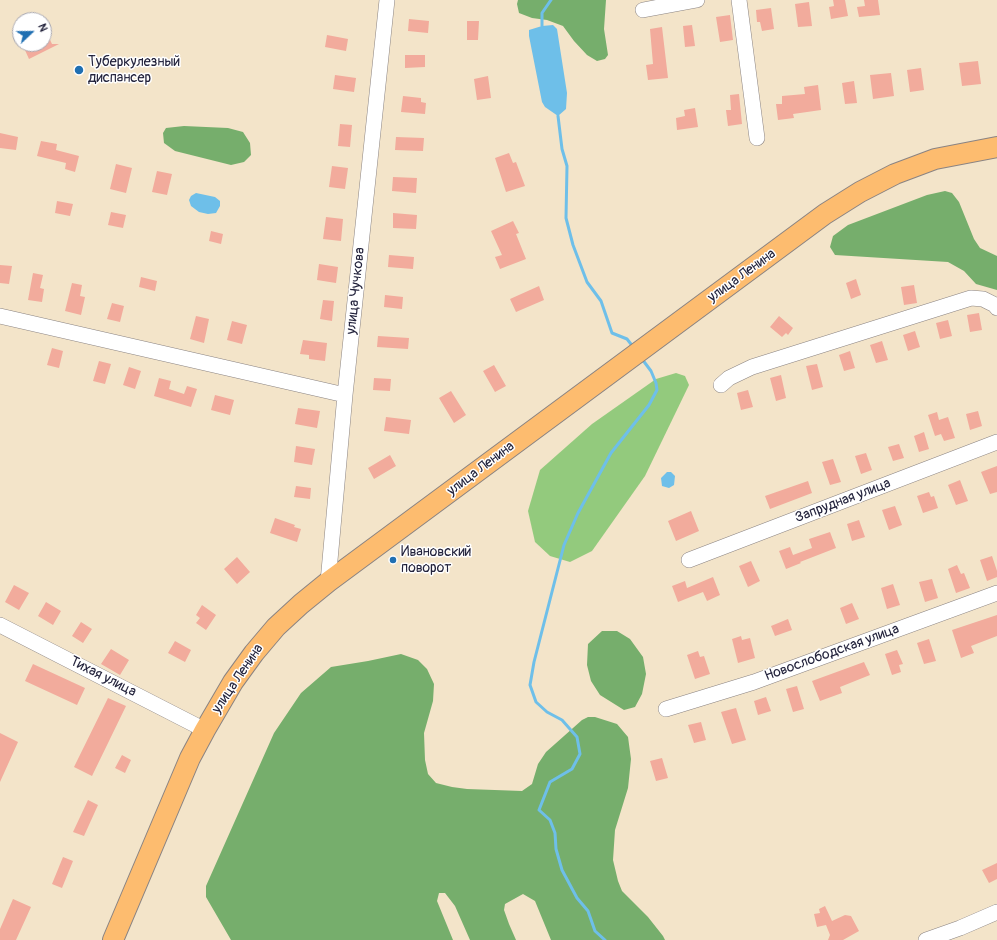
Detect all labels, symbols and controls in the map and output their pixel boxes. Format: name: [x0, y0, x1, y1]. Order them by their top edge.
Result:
north arrow: [12, 12, 52, 52]
text: N: [35, 22, 50, 34]
place label: Туберкулезный диспансер: [88, 54, 180, 86]
marker: Туберкулезный диспансер: [73, 64, 85, 76]
street label: улица Ленина: [705, 246, 779, 306]
street label: улица Чучкова: [343, 247, 369, 335]
street label: улица Ленина: [444, 438, 518, 500]
street label: Запрудная улица: [793, 475, 893, 527]
place label: Ивановский поворот: [401, 544, 471, 576]
marker: Ивановский поворот: [388, 555, 398, 565]
street label: Новослободская улица: [762, 621, 902, 685]
street label: улица Ленина: [209, 641, 267, 717]
street label: Тихая улица: [67, 653, 139, 701]

